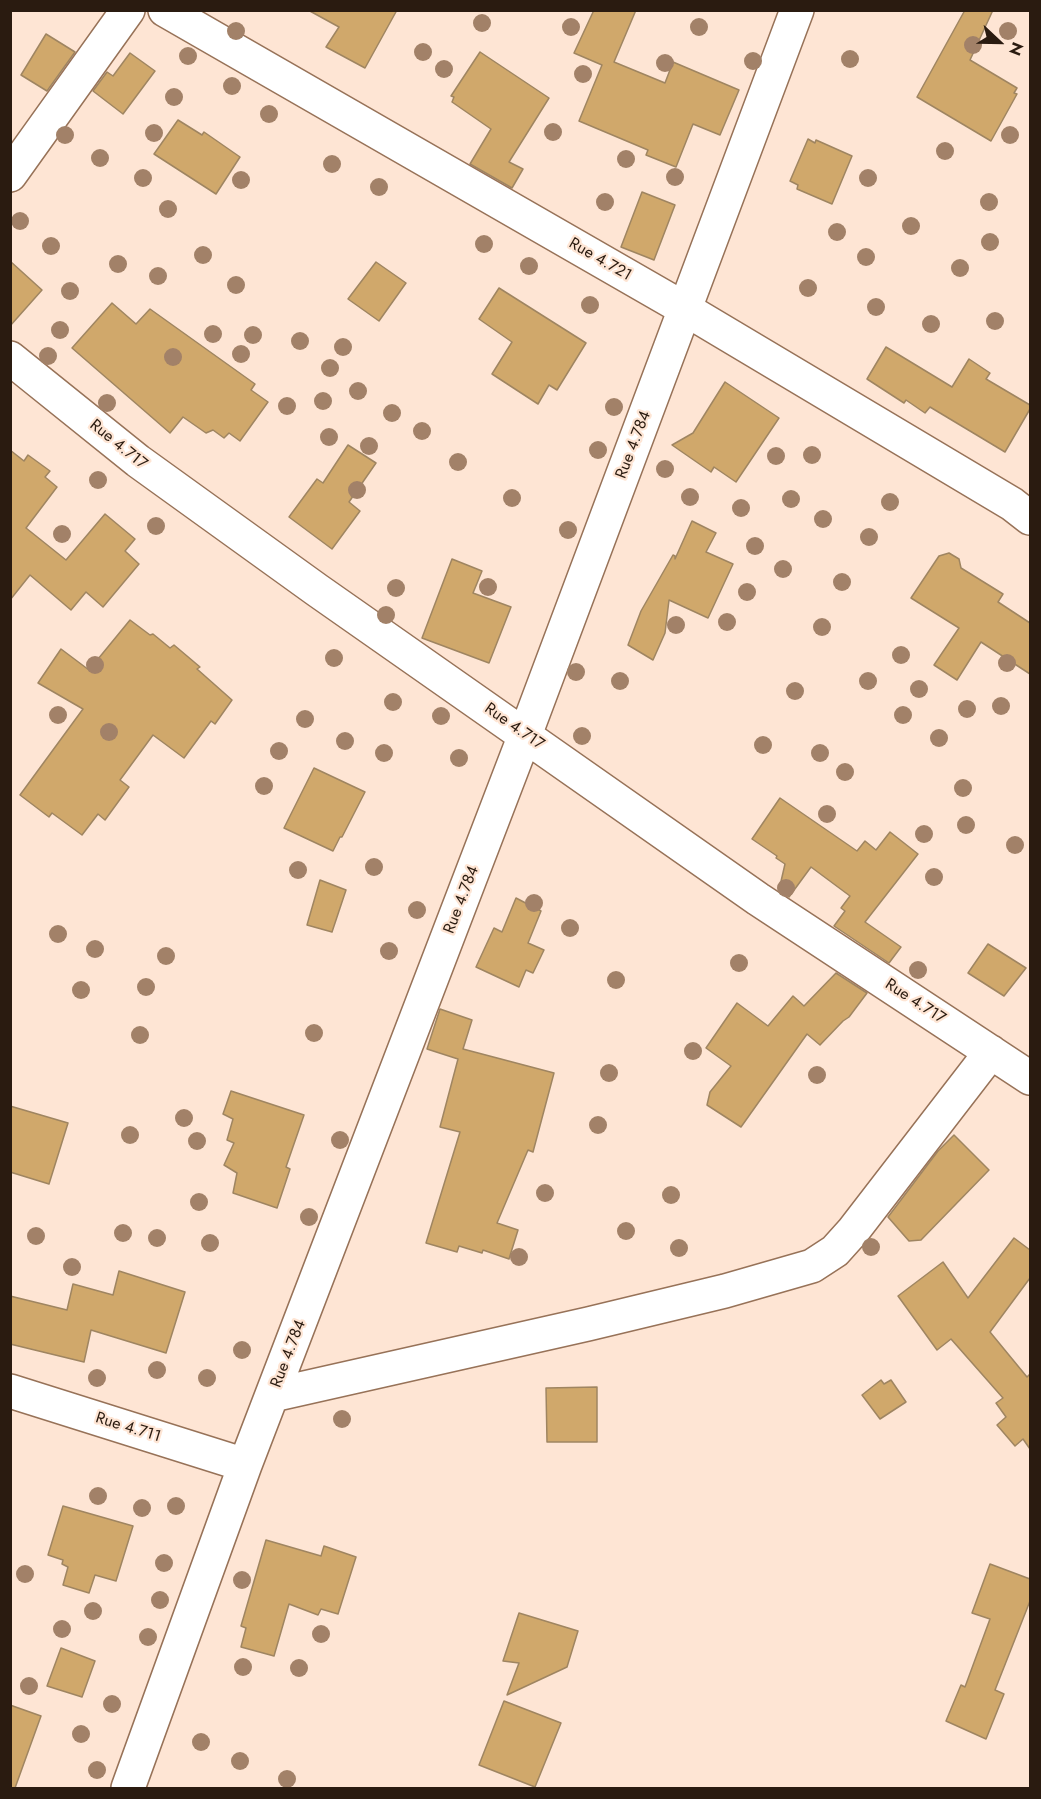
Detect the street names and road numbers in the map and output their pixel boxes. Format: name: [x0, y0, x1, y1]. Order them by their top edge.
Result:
street label: Rue 4.721: [565, 234, 635, 286]
street label: Rue 4.784: [612, 408, 656, 482]
street label: Rue 4.717: [85, 416, 151, 474]
street label: Rue 4.717: [480, 699, 548, 755]
street label: Rue 4.784: [440, 863, 484, 937]
street label: Rue 4.717: [881, 975, 949, 1029]
street label: Rue 4.784: [267, 1317, 311, 1391]
street label: Rue 4.711: [93, 1409, 163, 1447]

